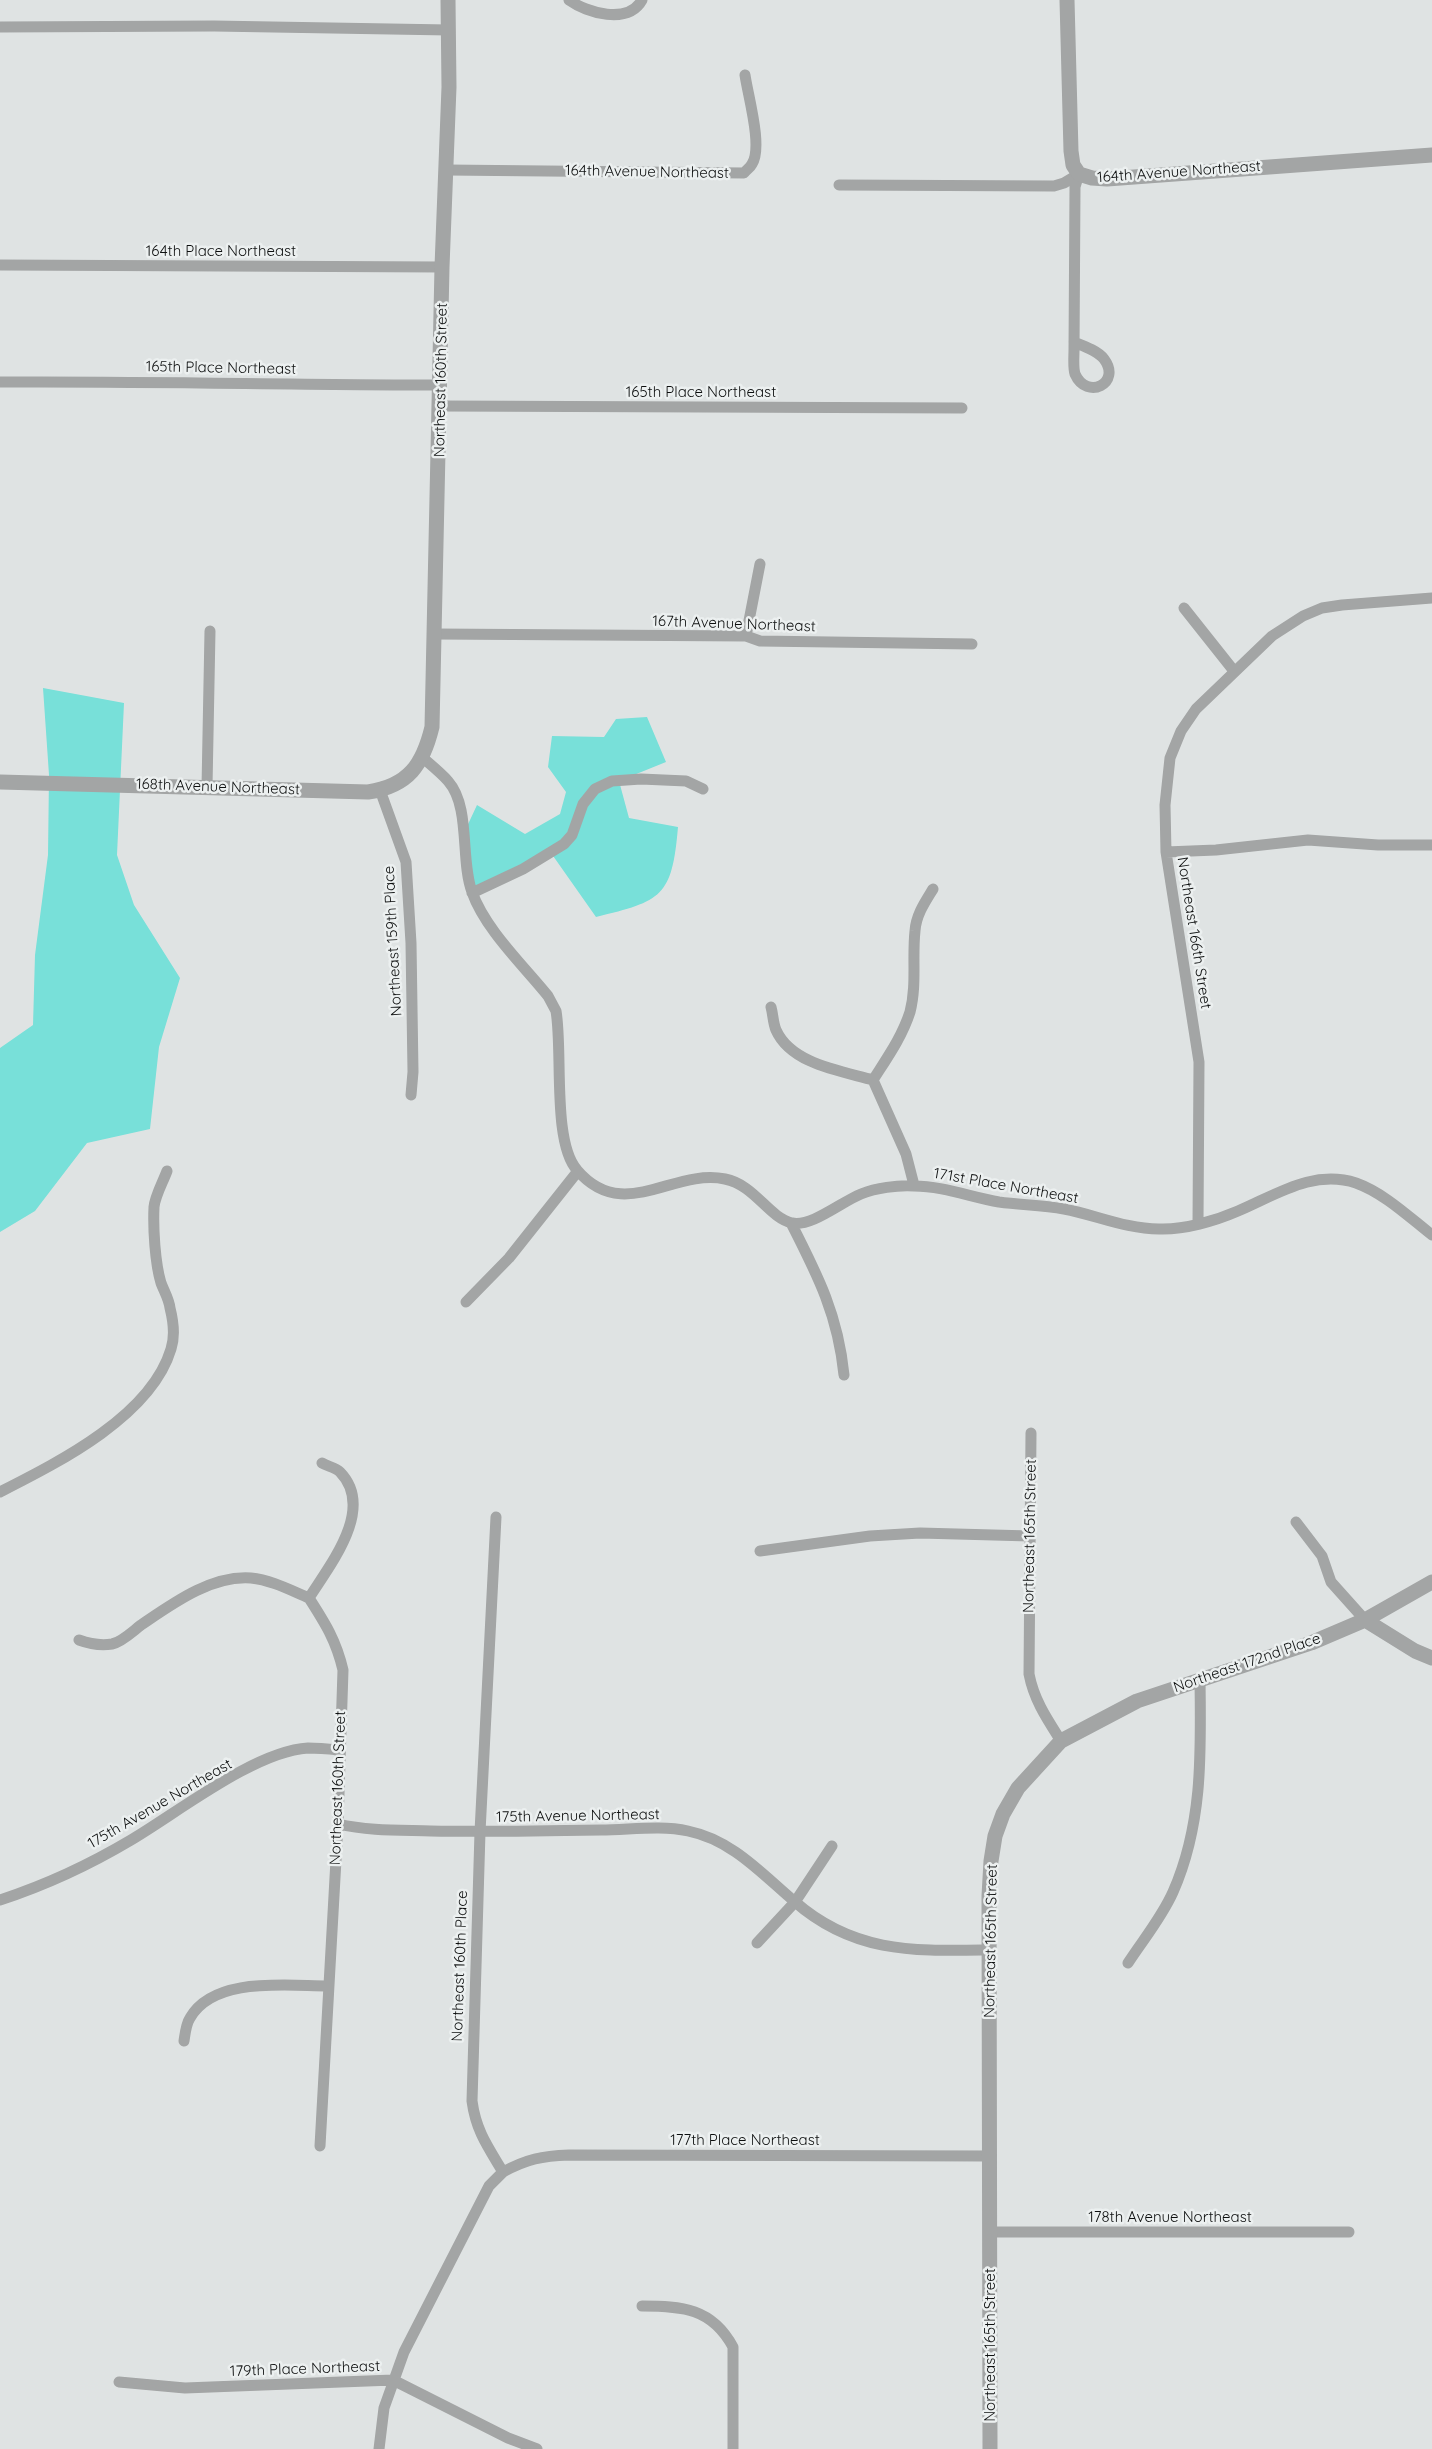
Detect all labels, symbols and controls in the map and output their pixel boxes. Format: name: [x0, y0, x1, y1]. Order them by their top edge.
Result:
street label: 164th Avenue Northeast: [1097, 157, 1261, 187]
street label: 164th Avenue Northeast: [565, 162, 729, 182]
street label: 164th Place Northeast: [146, 242, 296, 260]
street label: Northeast 160th Street: [431, 303, 451, 457]
street label: 165th Place Northeast: [146, 358, 296, 378]
street label: 165th Place Northeast: [626, 383, 776, 401]
street label: 167th Avenue Northeast: [652, 612, 816, 636]
street label: 168th Avenue Northeast: [136, 775, 300, 799]
street label: Northeast 166th Street: [1173, 856, 1215, 1010]
street label: Northeast 159th Place: [380, 865, 406, 1017]
street label: 171st Place Northeast: [932, 1164, 1080, 1208]
street label: Northeast 165th Street: [1020, 1459, 1040, 1613]
street label: Northeast 172nd Place: [1171, 1629, 1323, 1697]
street label: Northeast 160th Street: [326, 1711, 350, 1865]
street label: 175th Avenue Northeast: [85, 1755, 235, 1853]
street label: 175th Avenue Northeast: [496, 1806, 660, 1826]
street label: Northeast 165th Street: [981, 1864, 1001, 2018]
street label: Northeast 160th Place: [448, 1890, 472, 2042]
street label: 177th Place Northeast: [670, 2131, 820, 2149]
street label: 178th Avenue Northeast: [1088, 2208, 1252, 2226]
street label: Northeast 165th Street: [981, 2268, 999, 2422]
street label: 179th Place Northeast: [230, 2357, 380, 2381]

